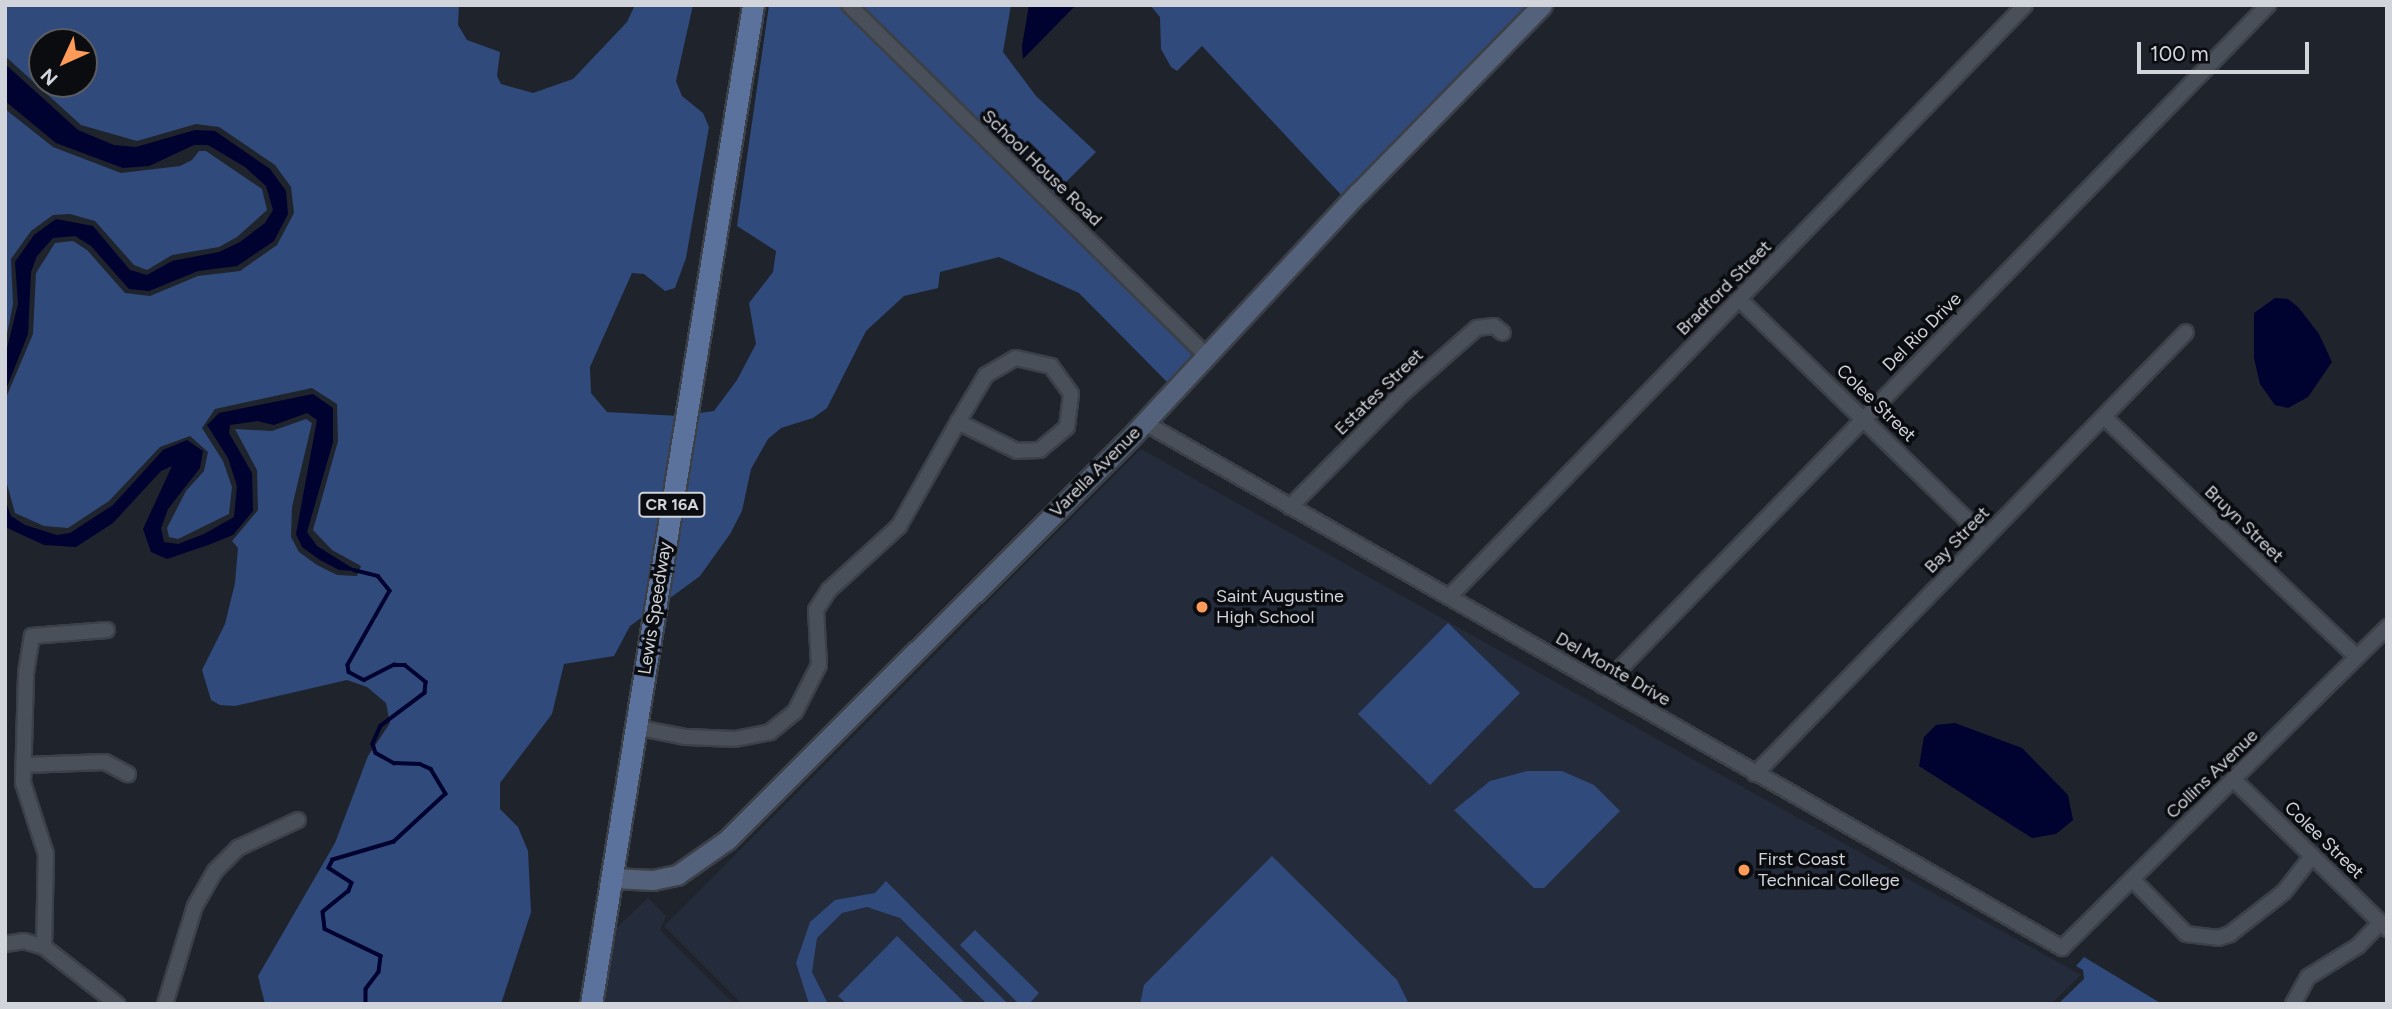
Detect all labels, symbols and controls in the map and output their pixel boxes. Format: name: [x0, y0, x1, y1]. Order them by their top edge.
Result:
north arrow: [28, 28, 98, 98]
scale bar: [2140, 28, 2312, 72]
text: 100 m: [2150, 41, 2209, 66]
text: N: [36, 63, 63, 90]
street label: School House Road: [978, 105, 1106, 231]
street label: Bradford Street: [1672, 236, 1776, 340]
street label: Del Rio Drive: [1878, 288, 1966, 376]
street label: Estates Street: [1330, 344, 1428, 440]
street label: Colee Street: [1832, 360, 1920, 446]
street label: Varella Avenue: [1045, 422, 1145, 522]
street label: Bruyn Street: [2200, 481, 2288, 567]
road number: CR 16A: [637, 492, 707, 518]
street label: Bay Street: [1920, 502, 1994, 578]
street label: Lewis Speedway: [634, 540, 676, 676]
place label: Saint Augustine High School: [1216, 586, 1344, 628]
marker: Saint Augustine High School: [1194, 599, 1210, 615]
street label: Del Monte Drive: [1552, 627, 1674, 711]
street label: Collins Avenue: [2162, 725, 2262, 823]
street label: Colee Street: [2280, 797, 2368, 883]
place label: First Coast Technical College: [1758, 849, 1900, 892]
marker: First Coast Technical College: [1736, 862, 1752, 878]

